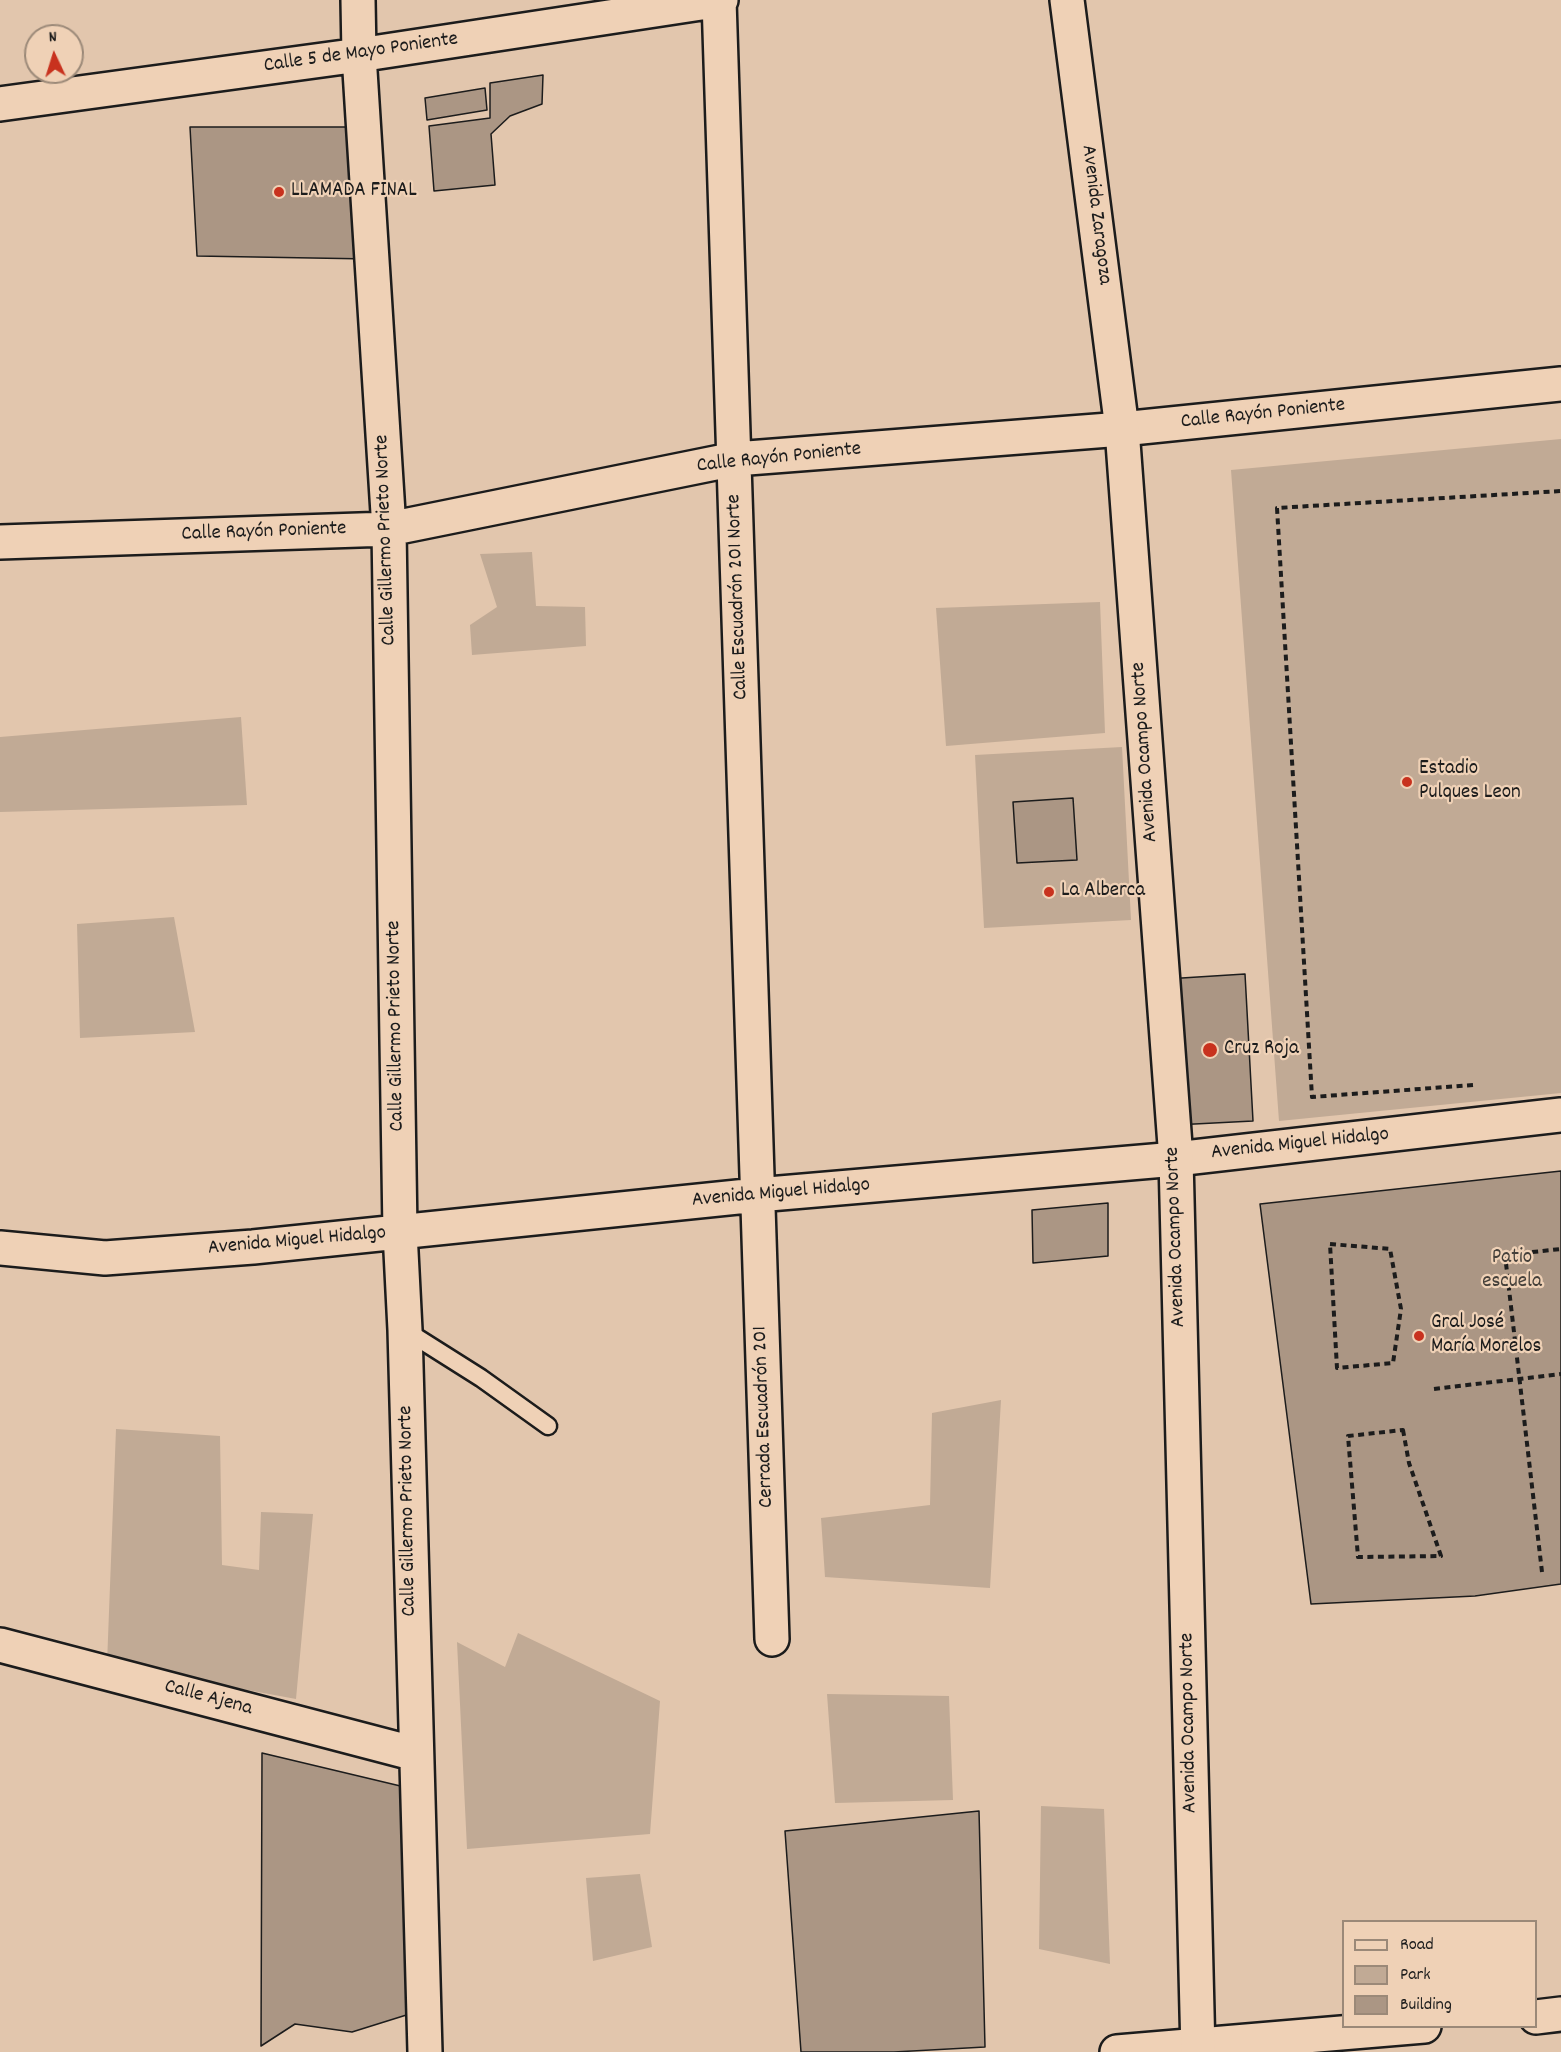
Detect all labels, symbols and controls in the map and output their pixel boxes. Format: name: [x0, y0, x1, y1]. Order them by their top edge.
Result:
north arrow: [24, 24, 84, 84]
text: N: [48, 26, 58, 49]
street label: Calle 5 de Mayo Poniente: [262, 28, 460, 80]
street label: Avenida Zaragoza: [1074, 144, 1116, 286]
place label: LLAMADA FINAL: [291, 179, 417, 205]
marker: LLAMADA FINAL: [272, 185, 286, 199]
street label: Calle Rayón Poniente: [1180, 394, 1346, 436]
street label: Calle Gillermo Prieto Norte: [371, 434, 403, 646]
street label: Calle Rayón Poniente: [696, 438, 862, 480]
street label: Calle Escuadrón 201 Norte: [723, 494, 755, 700]
street label: Calle Rayón Poniente: [181, 518, 347, 548]
street label: Avenida Ocampo Norte: [1127, 661, 1165, 843]
place label: Estadio Pulques Leon: [1419, 757, 1521, 807]
marker: Estadio Pulques Leon: [1400, 775, 1414, 789]
place label: La Alberca: [1061, 879, 1145, 905]
marker: La Alberca: [1042, 885, 1056, 899]
street label: Calle Gillermo Prieto Norte: [383, 920, 411, 1132]
place label: Cruz Roja: [1224, 1037, 1299, 1063]
marker: Cruz Roja: [1201, 1041, 1219, 1059]
street label: Avenida Miguel Hidalgo: [1210, 1123, 1390, 1167]
street label: Avenida Ocampo Norte: [1161, 1146, 1193, 1328]
street label: Avenida Miguel Hidalgo: [691, 1174, 871, 1214]
street label: Avenida Miguel Hidalgo: [207, 1222, 387, 1262]
park label: Patio escuela: [1482, 1246, 1542, 1296]
place label: Gral José María Morelos: [1431, 1311, 1541, 1361]
street label: Cerrada Escuadrón 201: [749, 1326, 781, 1508]
marker: Gral José María Morelos: [1412, 1329, 1426, 1343]
street label: Calle Gillermo Prieto Norte: [395, 1405, 423, 1617]
street label: Avenida Ocampo Norte: [1176, 1632, 1204, 1814]
street label: Calle Ajena: [161, 1675, 255, 1723]
legend: [1342, 1920, 1537, 2028]
text: Road: [1400, 1933, 1434, 1958]
text: Park: [1400, 1963, 1431, 1988]
text: Building: [1400, 1993, 1452, 2018]

